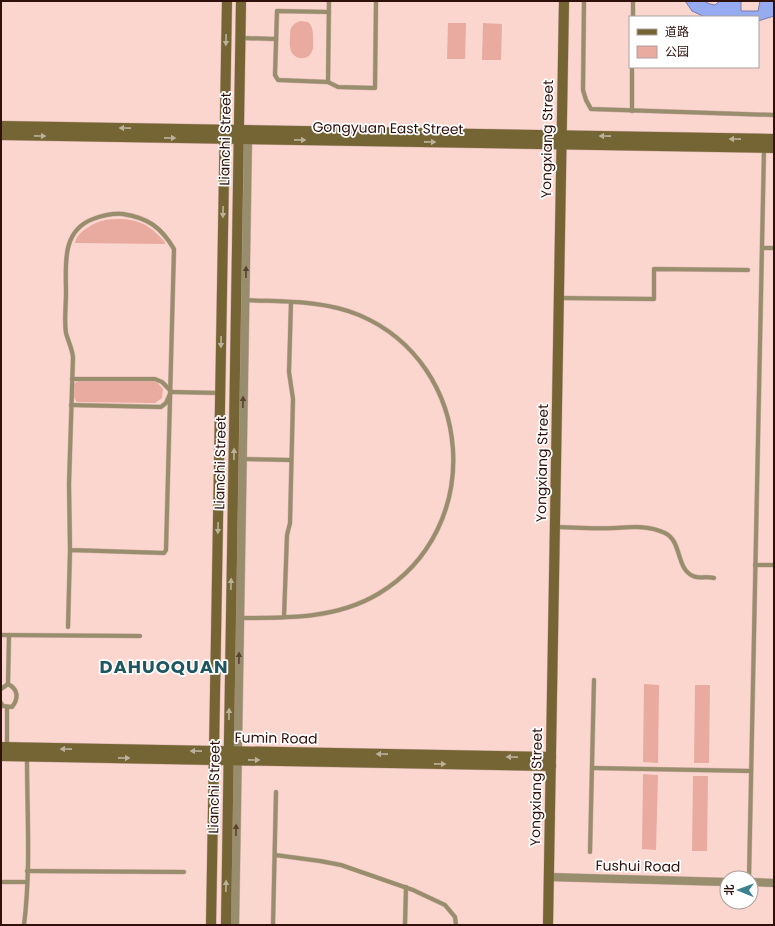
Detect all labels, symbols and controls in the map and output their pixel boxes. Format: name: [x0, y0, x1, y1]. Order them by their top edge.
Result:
legend: [629, 16, 759, 68]
text: 道路: [665, 23, 689, 40]
one-way arrow: [223, 34, 229, 47]
text: 公园: [665, 43, 689, 60]
street label: Yongxiang Street: [536, 80, 558, 198]
street label: Lianchi Street: [214, 92, 236, 186]
street label: Gongyuan East Street: [312, 117, 464, 139]
one-way arrow: [118, 125, 131, 131]
one-way arrow: [34, 133, 47, 139]
one-way arrow: [599, 133, 611, 140]
one-way arrow: [164, 135, 177, 141]
one-way arrow: [728, 136, 741, 142]
one-way arrow: [294, 137, 307, 143]
one-way arrow: [424, 139, 437, 145]
one-way arrow: [220, 206, 226, 219]
one-way arrow: [243, 265, 249, 278]
one-way arrow: [218, 336, 224, 349]
one-way arrow: [240, 396, 247, 408]
street label: Yongxiang Street: [531, 404, 553, 522]
street label: Lianchi Street: [209, 416, 231, 510]
one-way arrow: [231, 447, 237, 460]
one-way arrow: [215, 522, 221, 535]
one-way arrow: [228, 578, 235, 590]
one-way arrow: [236, 651, 242, 664]
district label: DAHUOQUAN: [99, 654, 229, 679]
one-way arrow: [226, 707, 232, 720]
street label: Fumin Road: [234, 727, 318, 749]
street label: Yongxiang Street: [525, 728, 547, 846]
street label: Lianchi Street: [203, 740, 225, 834]
one-way arrow: [59, 746, 72, 752]
one-way arrow: [189, 748, 202, 754]
one-way arrow: [375, 751, 388, 757]
one-way arrow: [506, 753, 518, 760]
one-way arrow: [118, 755, 131, 761]
one-way arrow: [248, 757, 260, 764]
one-way arrow: [434, 761, 447, 767]
one-way arrow: [233, 823, 239, 836]
street label: Fushui Road: [595, 855, 681, 877]
north arrow: [719, 870, 759, 910]
one-way arrow: [223, 879, 229, 892]
text: 北: [721, 884, 737, 895]

